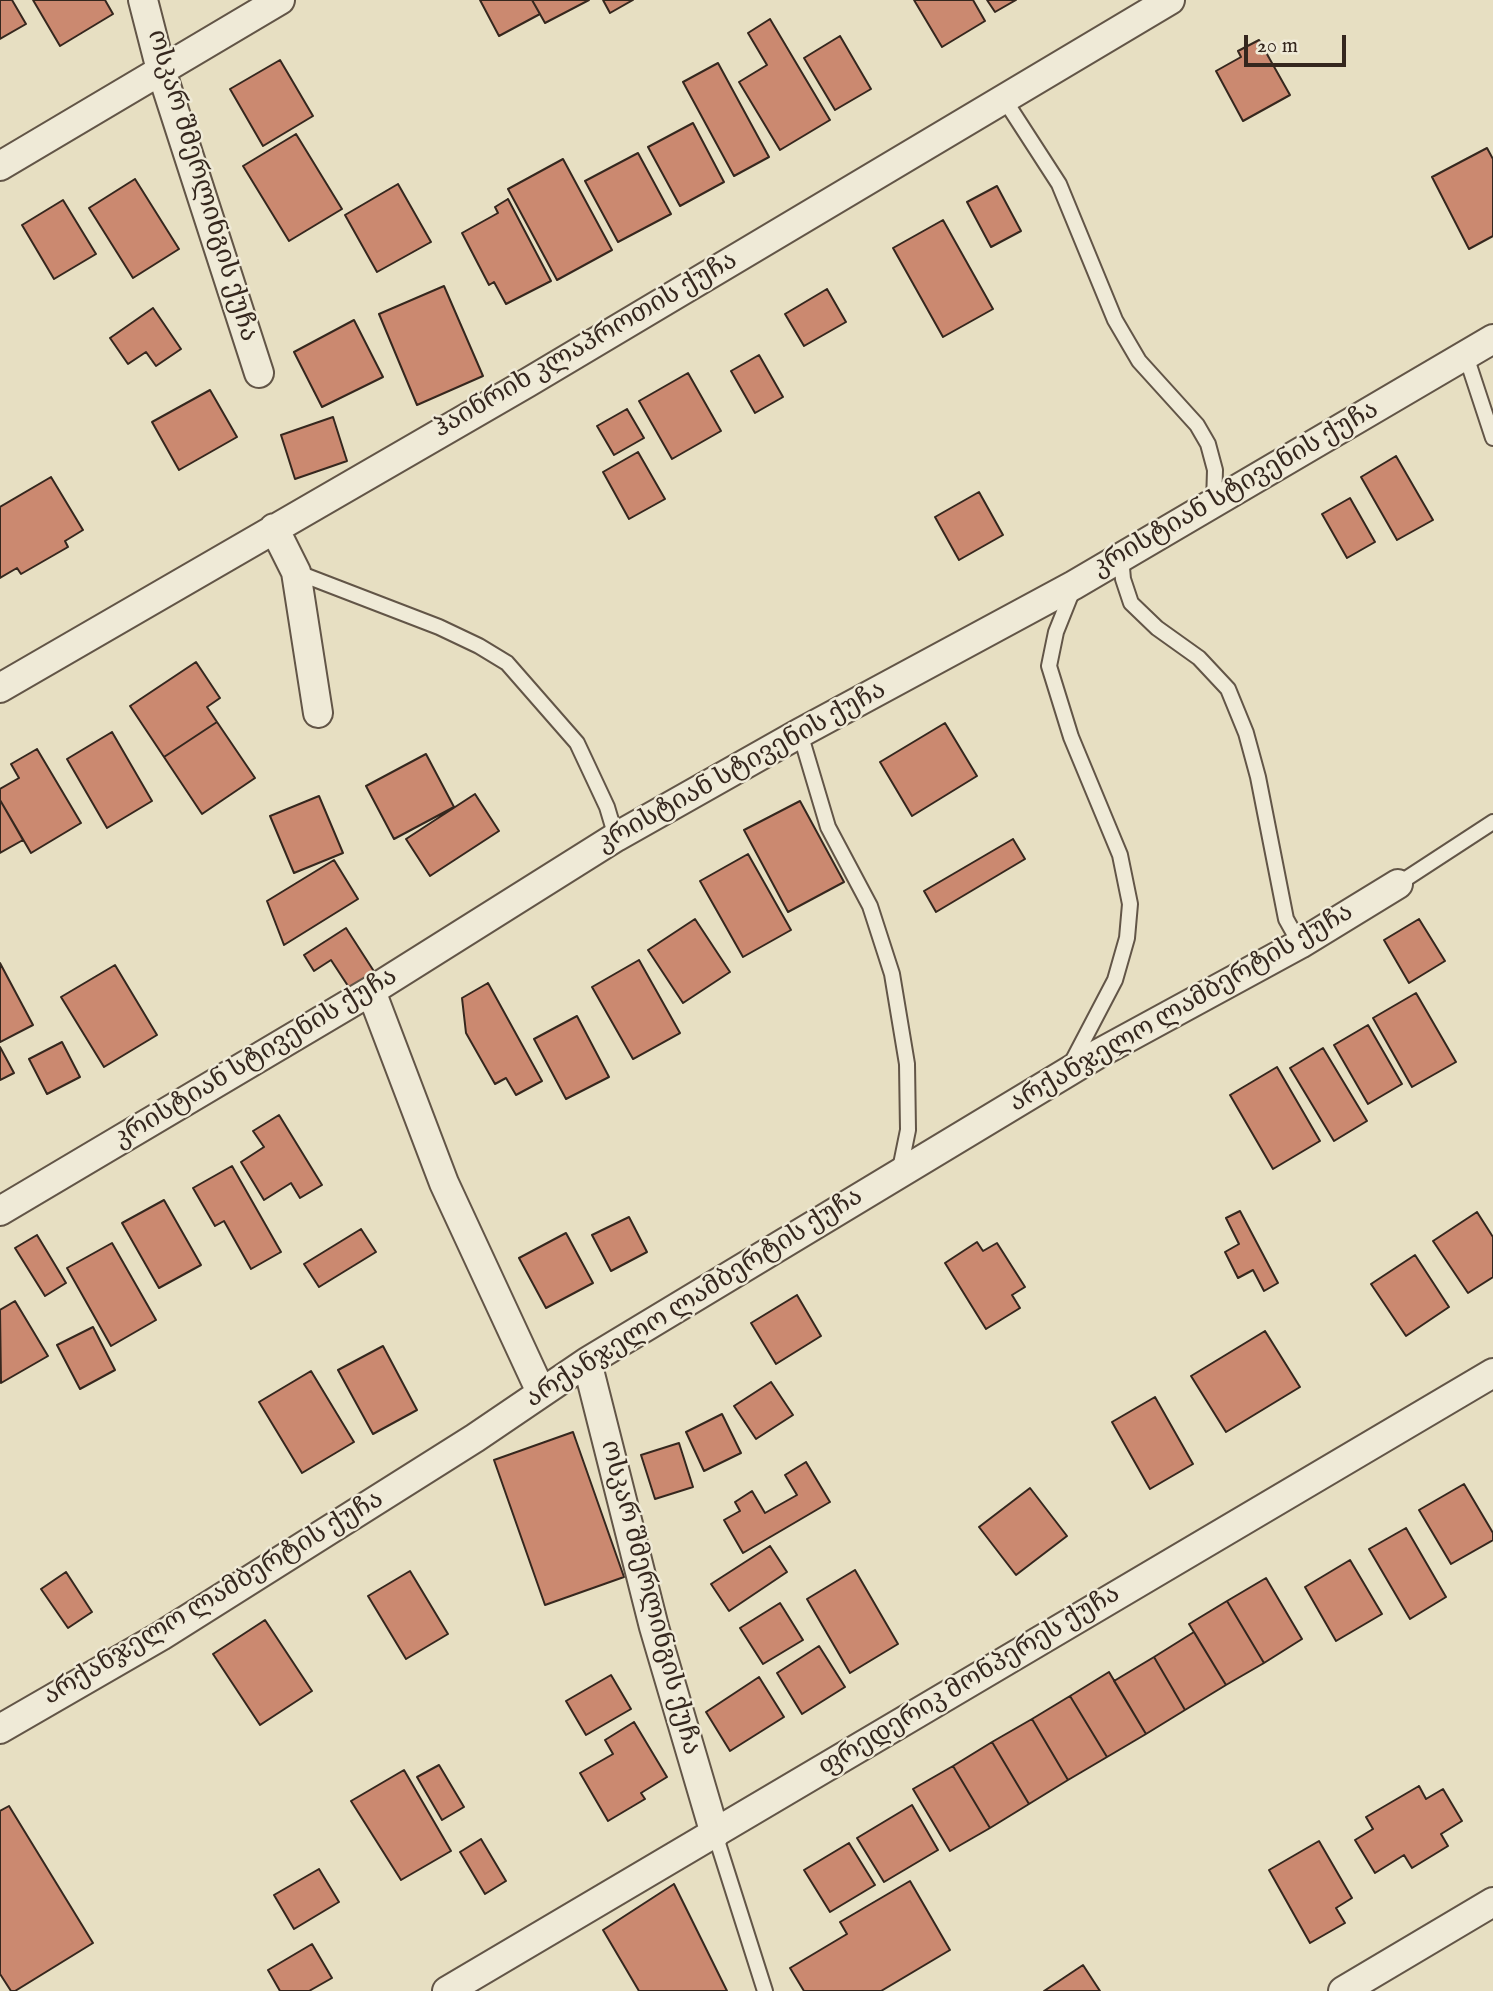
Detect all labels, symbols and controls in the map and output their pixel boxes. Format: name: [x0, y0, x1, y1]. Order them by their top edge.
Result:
scale bar: [1248, 21, 1350, 65]
street label: ოსკარ შმერლინგის ქუჩა: [139, 26, 263, 346]
text: 20 m: [1257, 33, 1298, 60]
street label: ჰაინრიხ კლაპროთის ქუჩა: [428, 246, 744, 446]
street label: კრისტიან სტივენის ქუჩა: [1087, 395, 1385, 585]
street label: კრისტიან სტივენის ქუჩა: [592, 675, 892, 861]
street label: არქანჯელო ლამბერტის ქუჩა: [1005, 898, 1359, 1120]
street label: კრისტიან სტივენის ქუჩა: [109, 962, 403, 1156]
street label: არქანჯელო ლამბერტის ქუჩა: [521, 1182, 869, 1416]
street label: ოსკარ შმერლინგის ქუჩა: [592, 1437, 706, 1759]
street label: არქანჯელო ლამბერტის ქუჩა: [38, 1485, 390, 1713]
street label: ფრედერიკ მონპერეს ქუჩა: [814, 1579, 1126, 1785]

